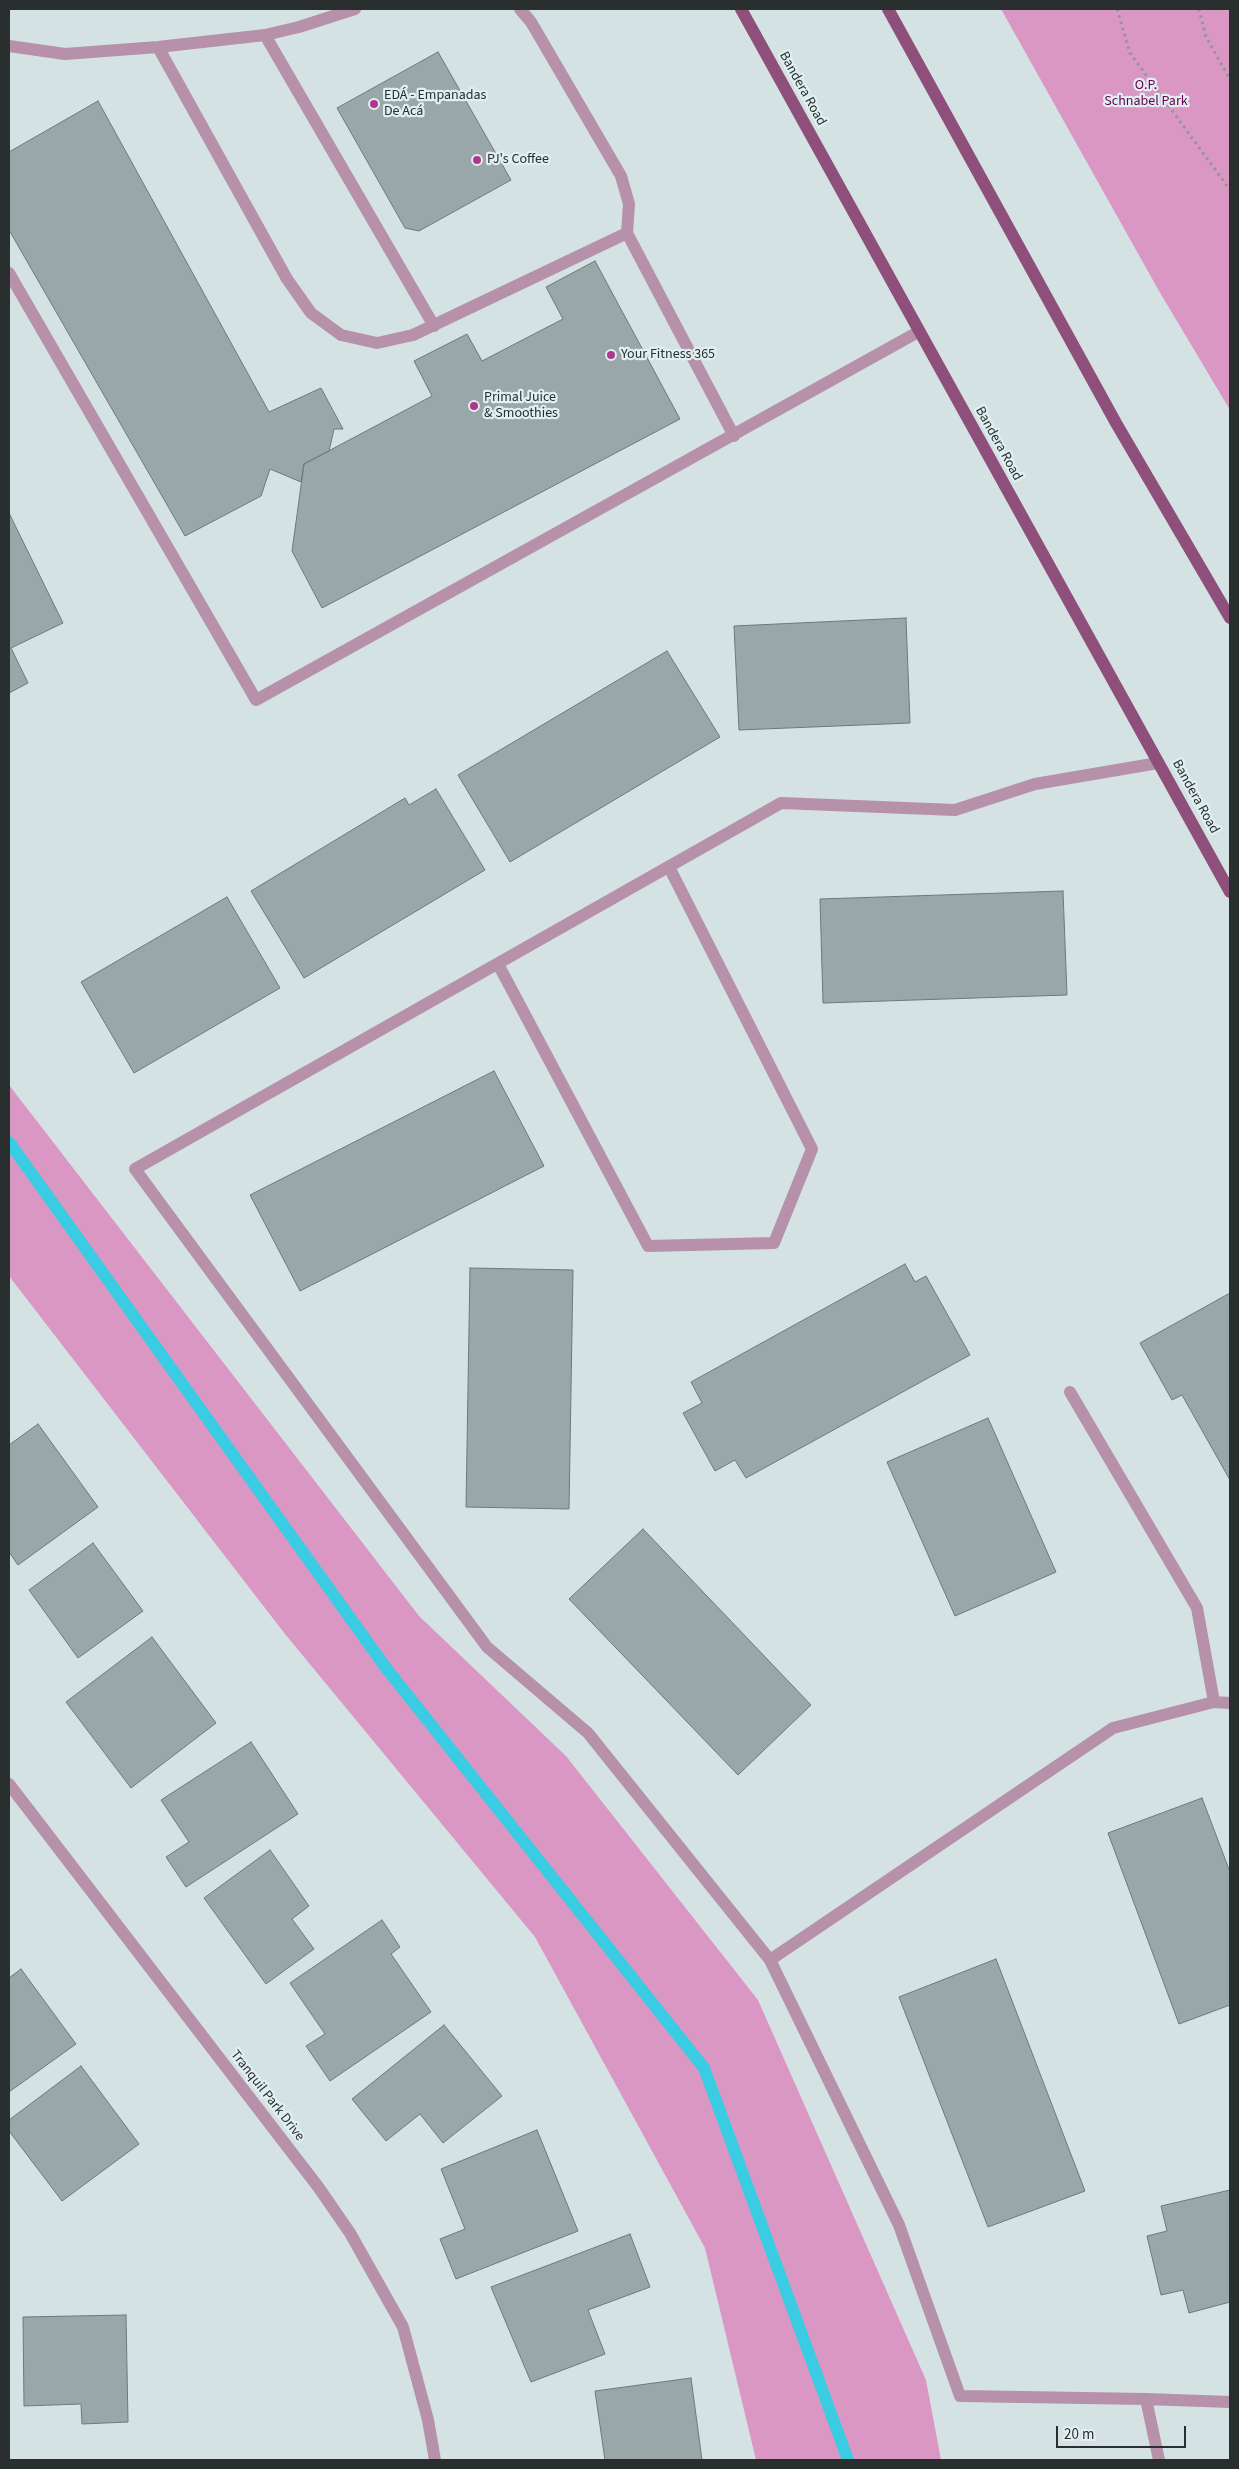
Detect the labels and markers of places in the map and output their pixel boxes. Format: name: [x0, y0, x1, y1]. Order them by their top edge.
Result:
place label: EDÁ - Empanadas De Acá: [384, 88, 486, 120]
marker: EDÁ - Empanadas De Acá: [368, 98, 380, 110]
place label: PJ's Coffee: [487, 152, 549, 168]
marker: PJ's Coffee: [471, 154, 483, 166]
place label: Your Fitness 365: [621, 347, 715, 363]
marker: Your Fitness 365: [605, 349, 617, 361]
place label: Primal Juice & Smoothies: [484, 390, 558, 422]
marker: Primal Juice & Smoothies: [468, 400, 480, 412]

